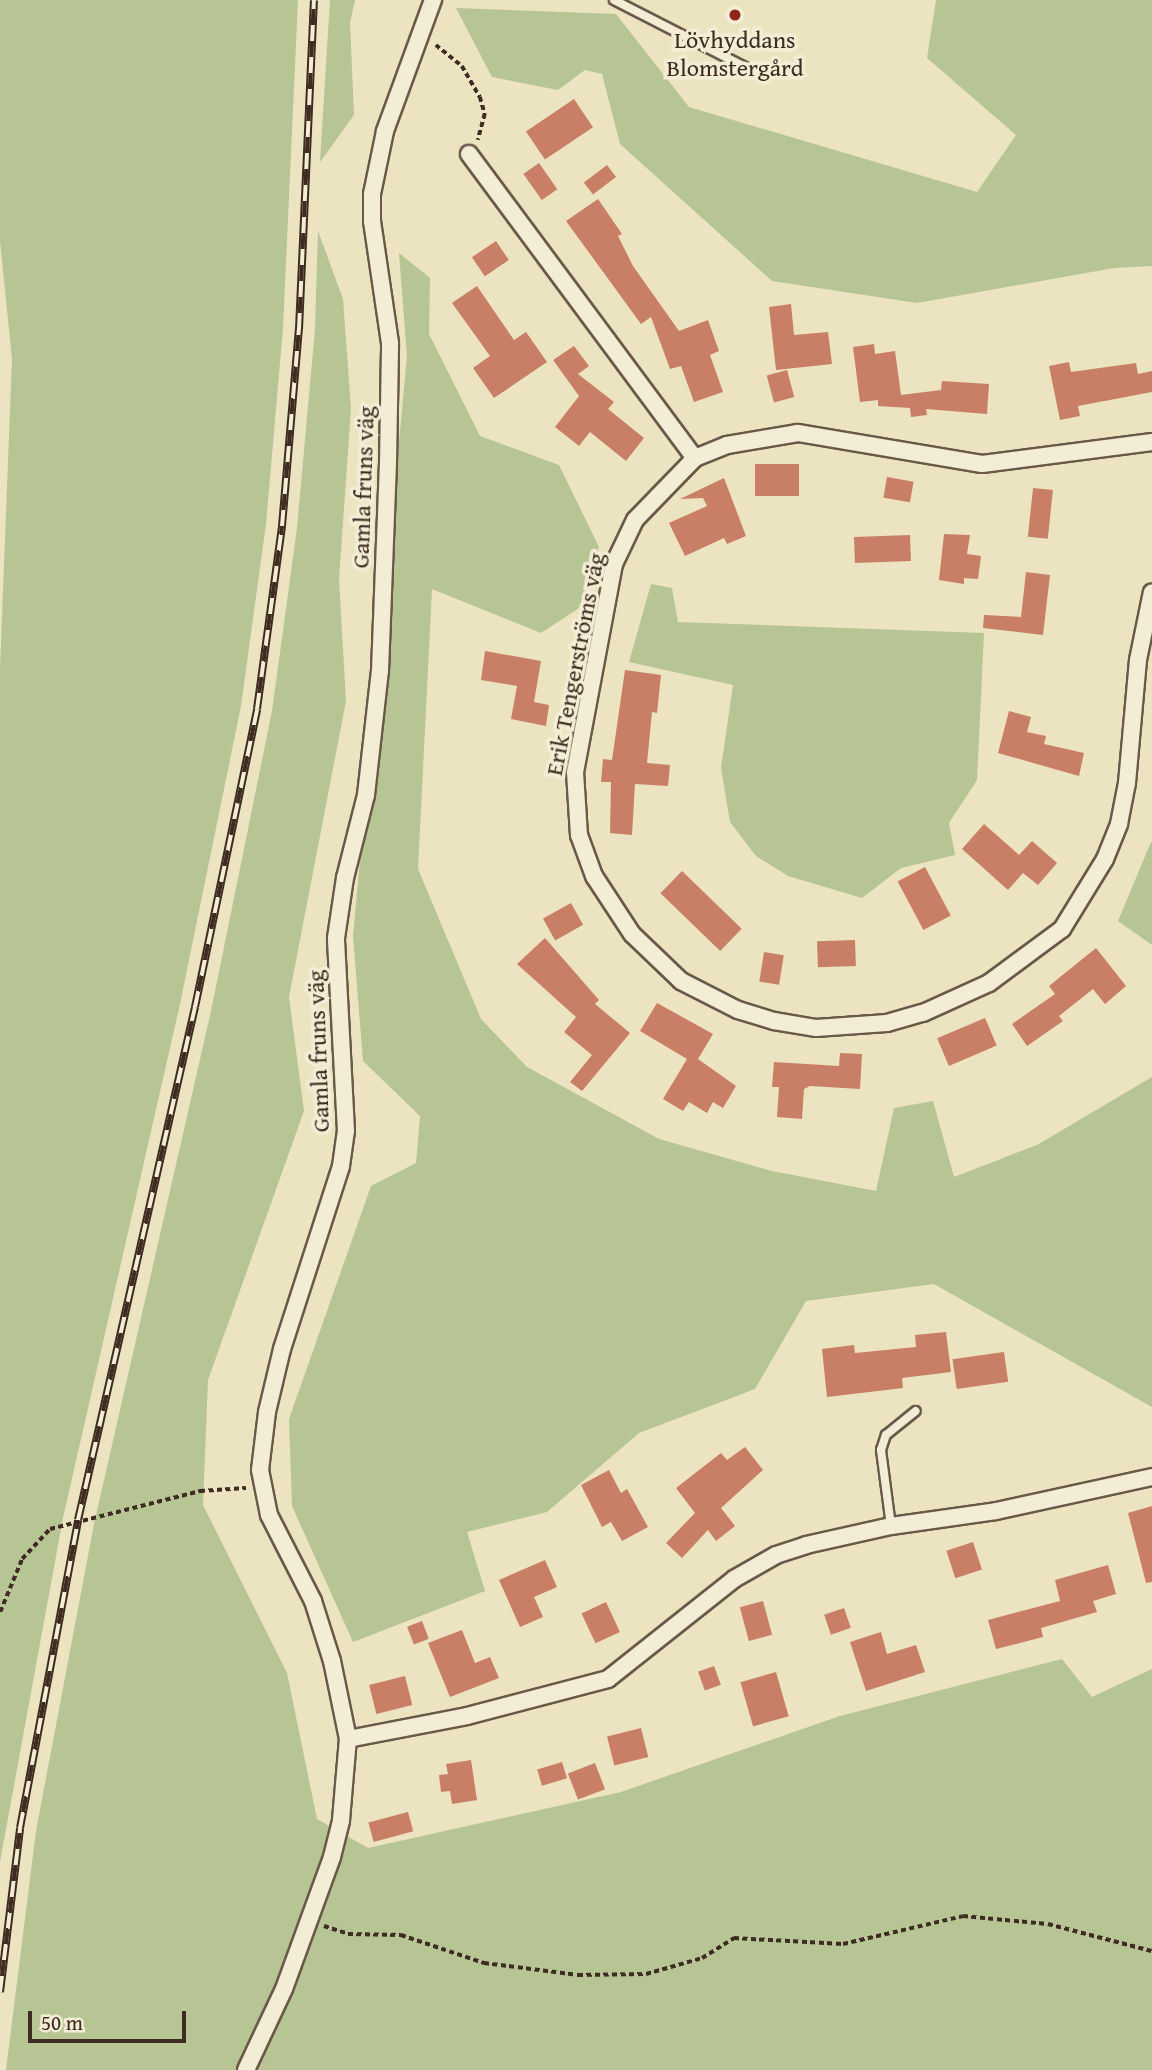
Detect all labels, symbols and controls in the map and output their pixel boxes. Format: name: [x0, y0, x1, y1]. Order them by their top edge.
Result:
marker: Lövhyddans Blomstergård: [727, 7, 743, 23]
place label: Lövhyddans Blomstergård: [666, 26, 804, 82]
street label: Gamla fruns väg: [346, 405, 380, 569]
street label: Erik Tengerströms väg: [539, 550, 611, 778]
street label: Gamla fruns väg: [301, 969, 335, 1133]
scale bar: [32, 1996, 189, 2040]
text: 50 m: [41, 2007, 83, 2038]

